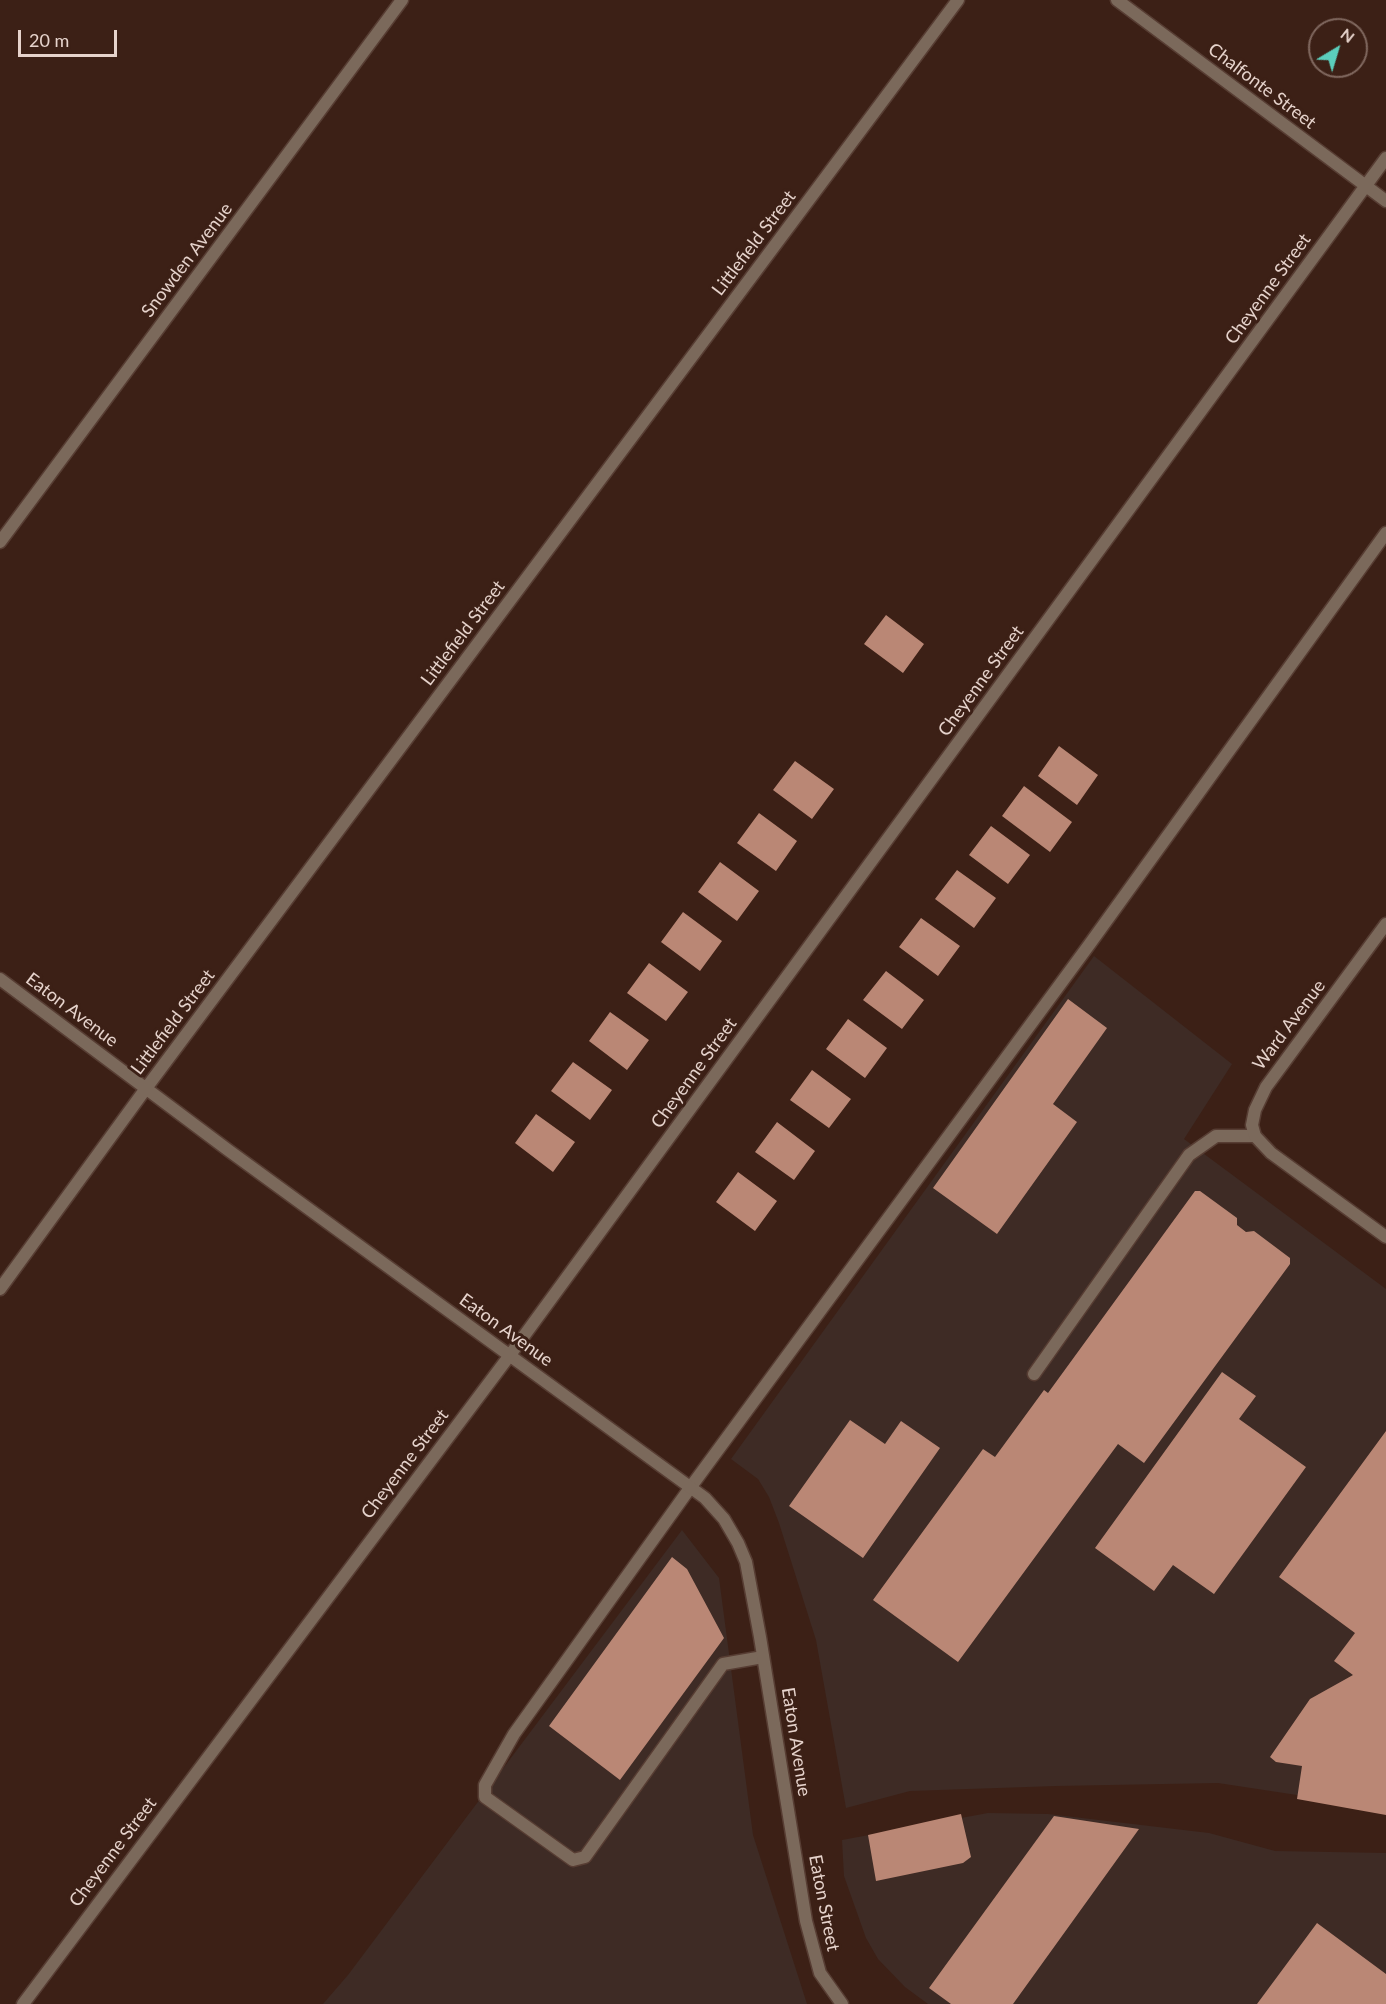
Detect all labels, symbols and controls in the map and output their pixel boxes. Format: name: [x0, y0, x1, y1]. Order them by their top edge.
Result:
scale bar: [21, 18, 120, 56]
north arrow: [1308, 18, 1368, 78]
text: N: [1337, 24, 1359, 46]
text: 20 m: [29, 29, 69, 51]
street label: Chalfonte Street: [1204, 38, 1320, 134]
street label: Littlefield Street: [708, 186, 800, 300]
street label: Snowden Avenue: [137, 199, 237, 321]
street label: Cheyenne Street: [1221, 229, 1315, 349]
street label: Littlefield Street: [417, 576, 509, 690]
street label: Cheyenne Street: [934, 621, 1028, 741]
street label: Littlefield Street: [127, 965, 219, 1079]
street label: Eaton Avenue: [22, 968, 122, 1052]
street label: Ward Avenue: [1248, 976, 1330, 1074]
street label: Cheyenne Street: [647, 1013, 741, 1133]
street label: Eaton Avenue: [455, 1289, 557, 1371]
street label: Cheyenne Street: [357, 1405, 453, 1523]
street label: Eaton Avenue: [777, 1686, 815, 1798]
street label: Cheyenne Street: [65, 1793, 161, 1911]
street label: Eaton Street: [804, 1853, 844, 1953]

